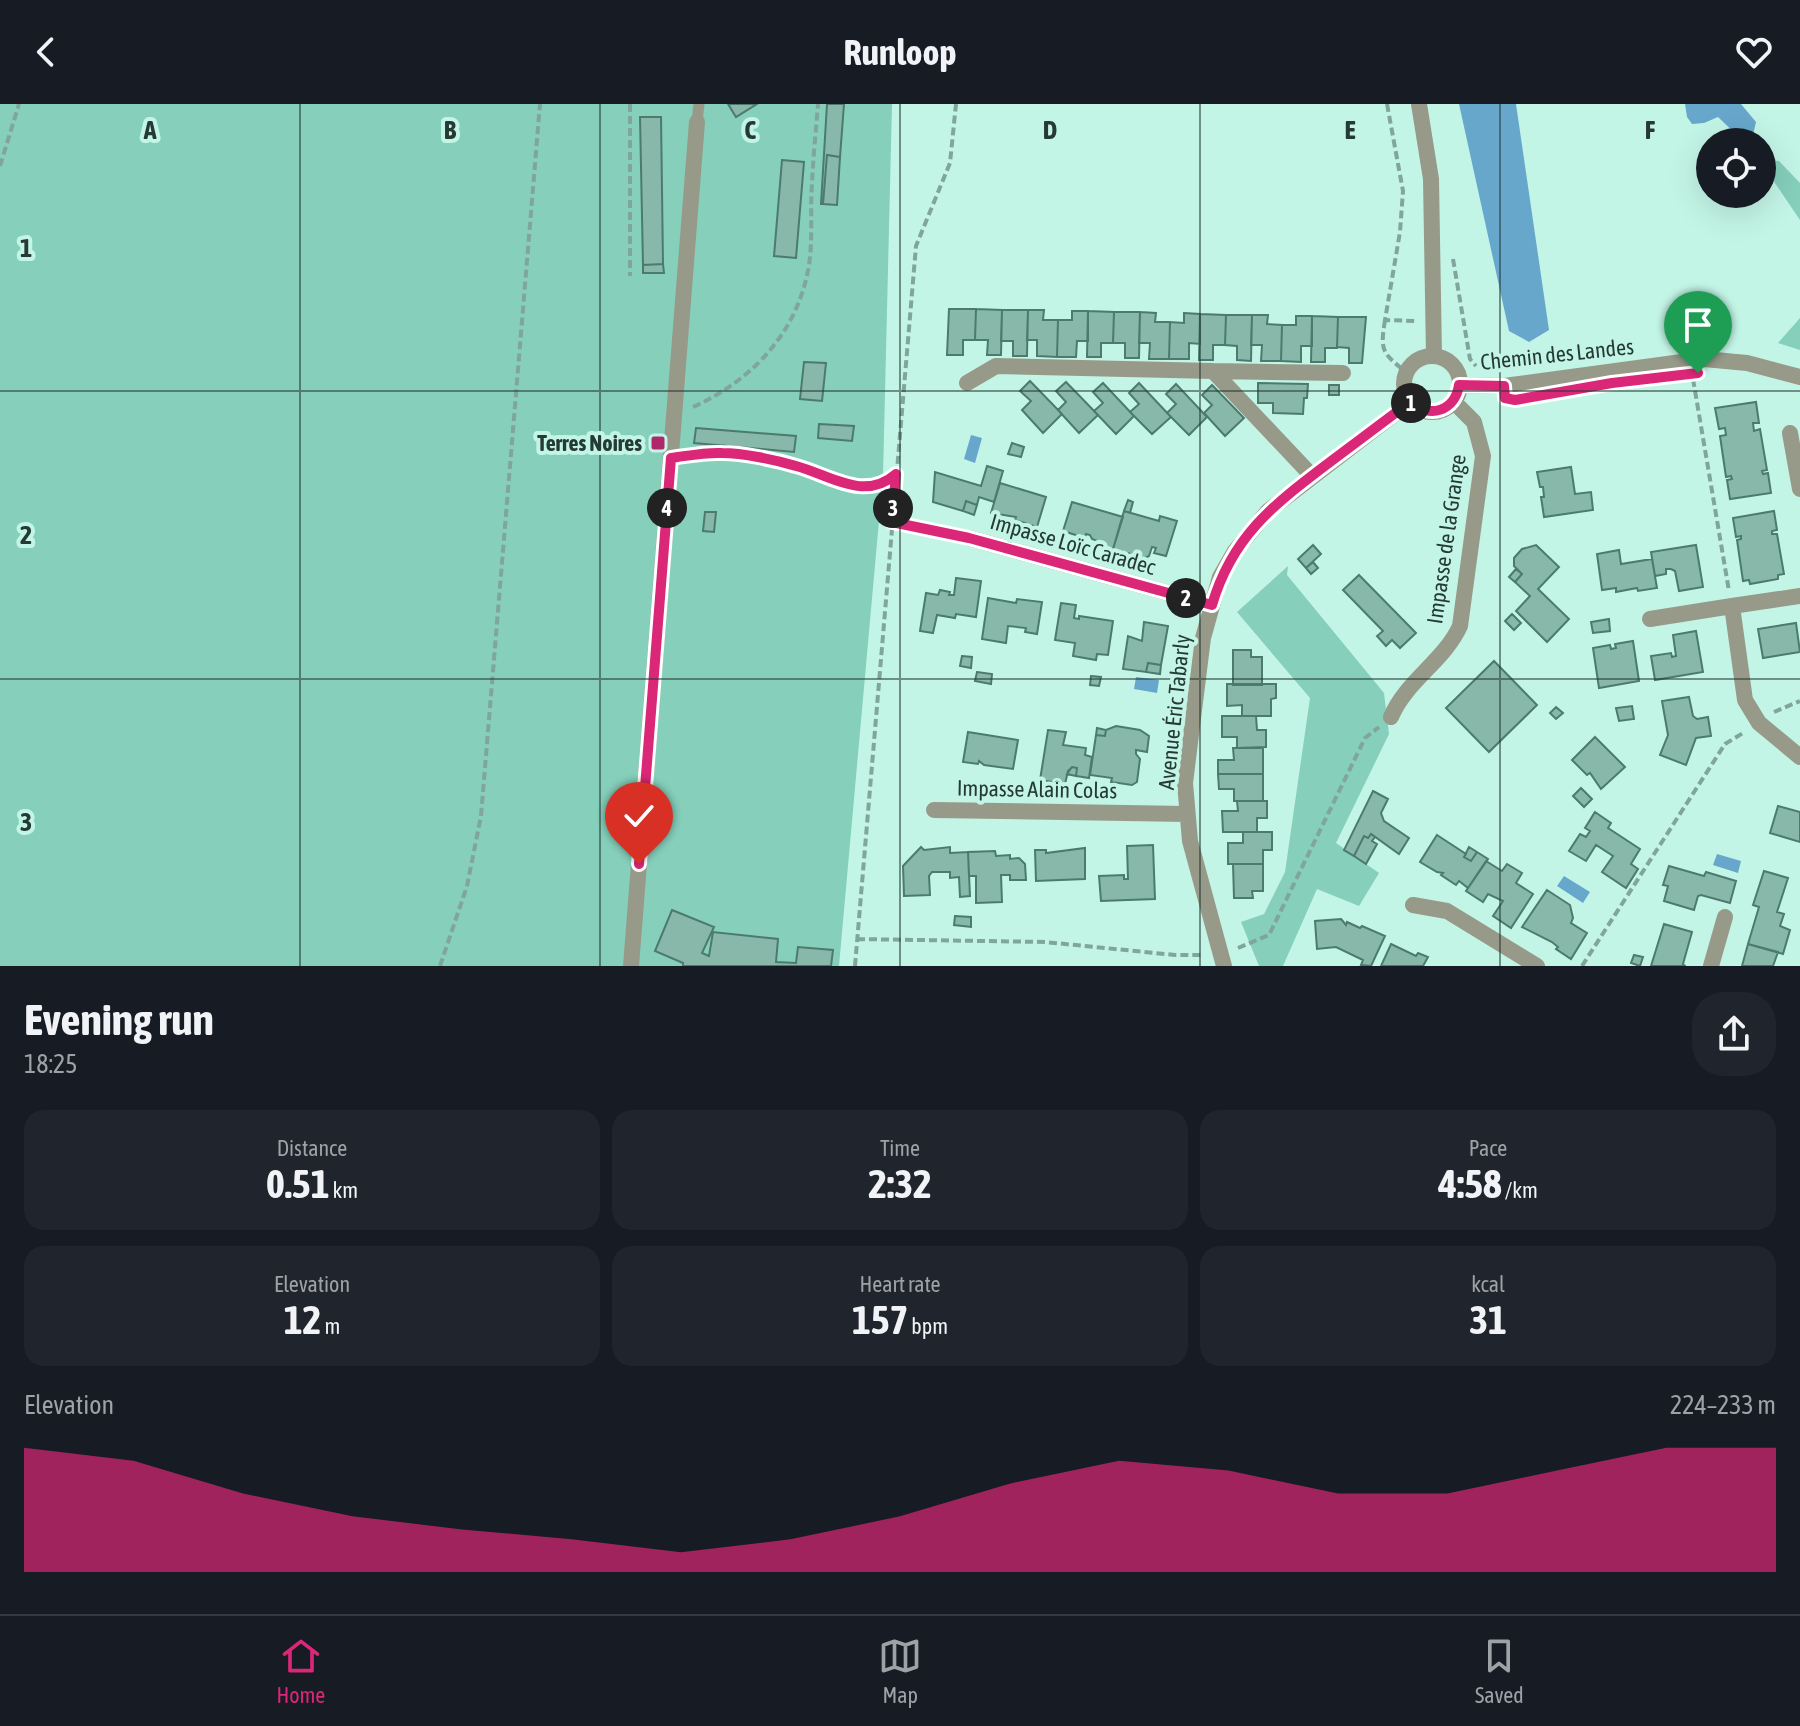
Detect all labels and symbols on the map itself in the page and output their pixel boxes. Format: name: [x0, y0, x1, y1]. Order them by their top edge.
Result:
text: A: [143, 115, 157, 145]
text: B: [444, 115, 457, 145]
text: C: [744, 115, 756, 145]
text: D: [1043, 115, 1057, 145]
text: E: [1344, 115, 1356, 145]
text: F: [1645, 115, 1656, 145]
text: 1: [20, 233, 32, 263]
pin: [1664, 291, 1732, 373]
street label: Chemin des Landes: [1479, 333, 1635, 375]
pin: 1: [1391, 383, 1431, 423]
place label: Terres Noires: [537, 430, 642, 456]
marker: Terres Noires: [649, 434, 667, 452]
street label: Impasse de la Grange: [1421, 453, 1471, 625]
pin: 4: [647, 488, 687, 528]
pin: 3: [873, 488, 913, 528]
street label: Impasse Loïc Caradec: [987, 508, 1159, 580]
text: 2: [20, 520, 32, 550]
pin: 2: [1166, 578, 1206, 618]
street label: Avenue Éric Tabarly: [1153, 633, 1195, 791]
street label: Impasse Alain Colas: [957, 775, 1118, 803]
pin: [605, 782, 673, 864]
text: 3: [20, 807, 32, 837]

